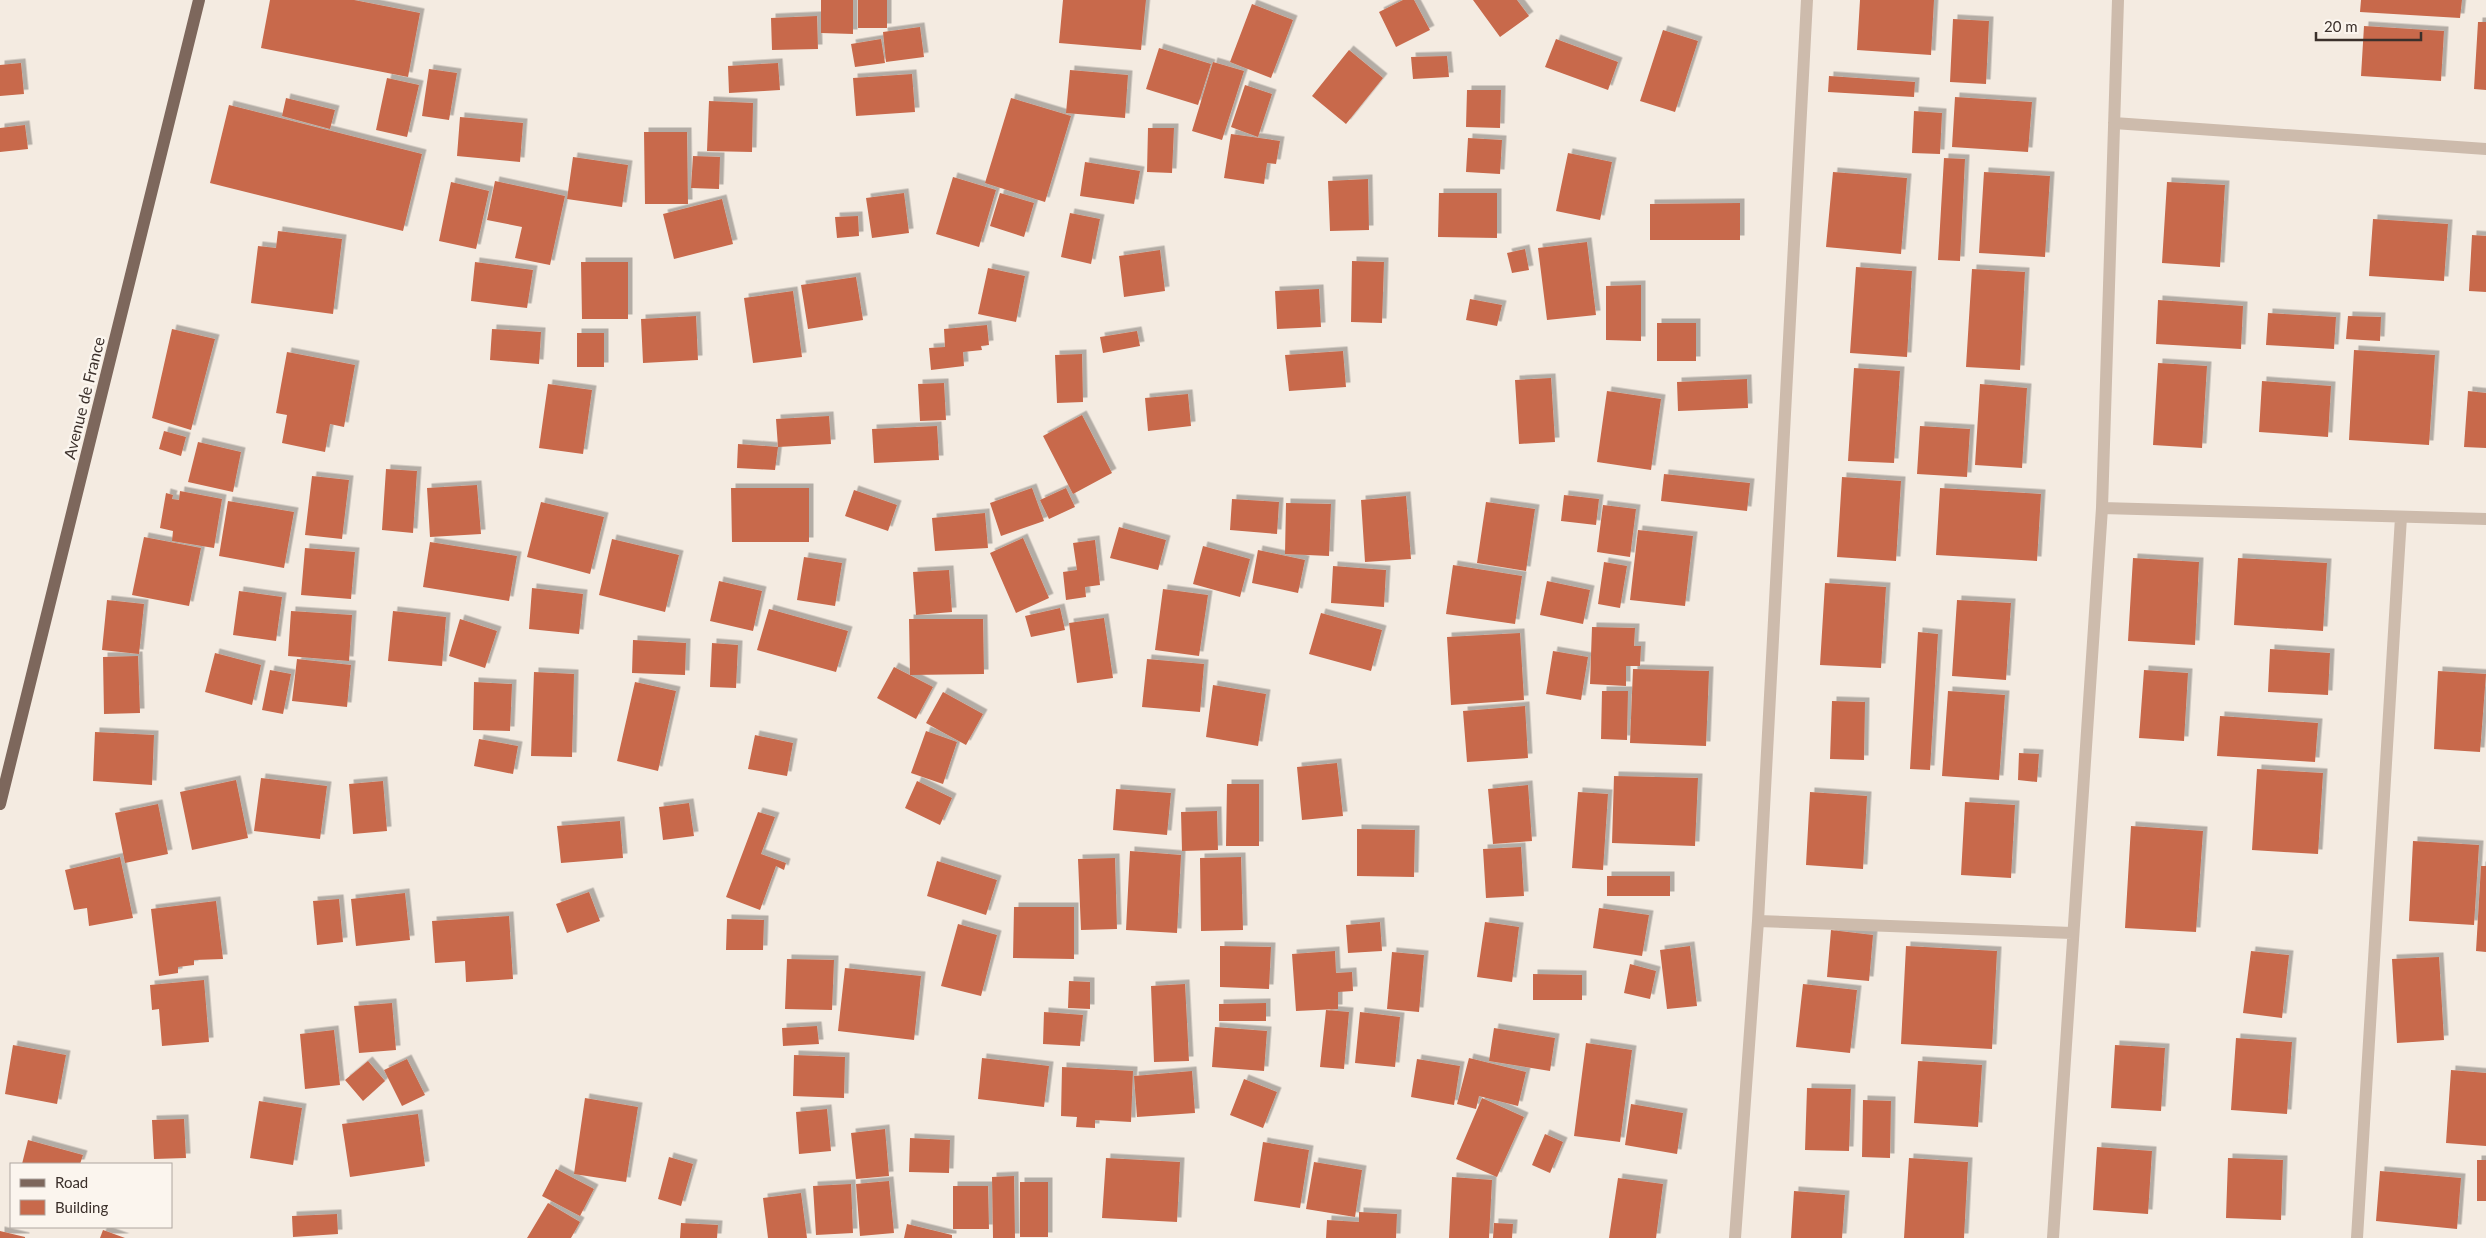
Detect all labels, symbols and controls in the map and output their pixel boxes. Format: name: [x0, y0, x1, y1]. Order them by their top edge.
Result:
scale bar: [2316, 10, 2421, 42]
text: 20 m: [2324, 17, 2358, 35]
street label: Avenue de France: [59, 335, 108, 461]
legend: [10, 1163, 172, 1228]
text: Road: [55, 1173, 88, 1191]
text: Building: [55, 1198, 108, 1216]

